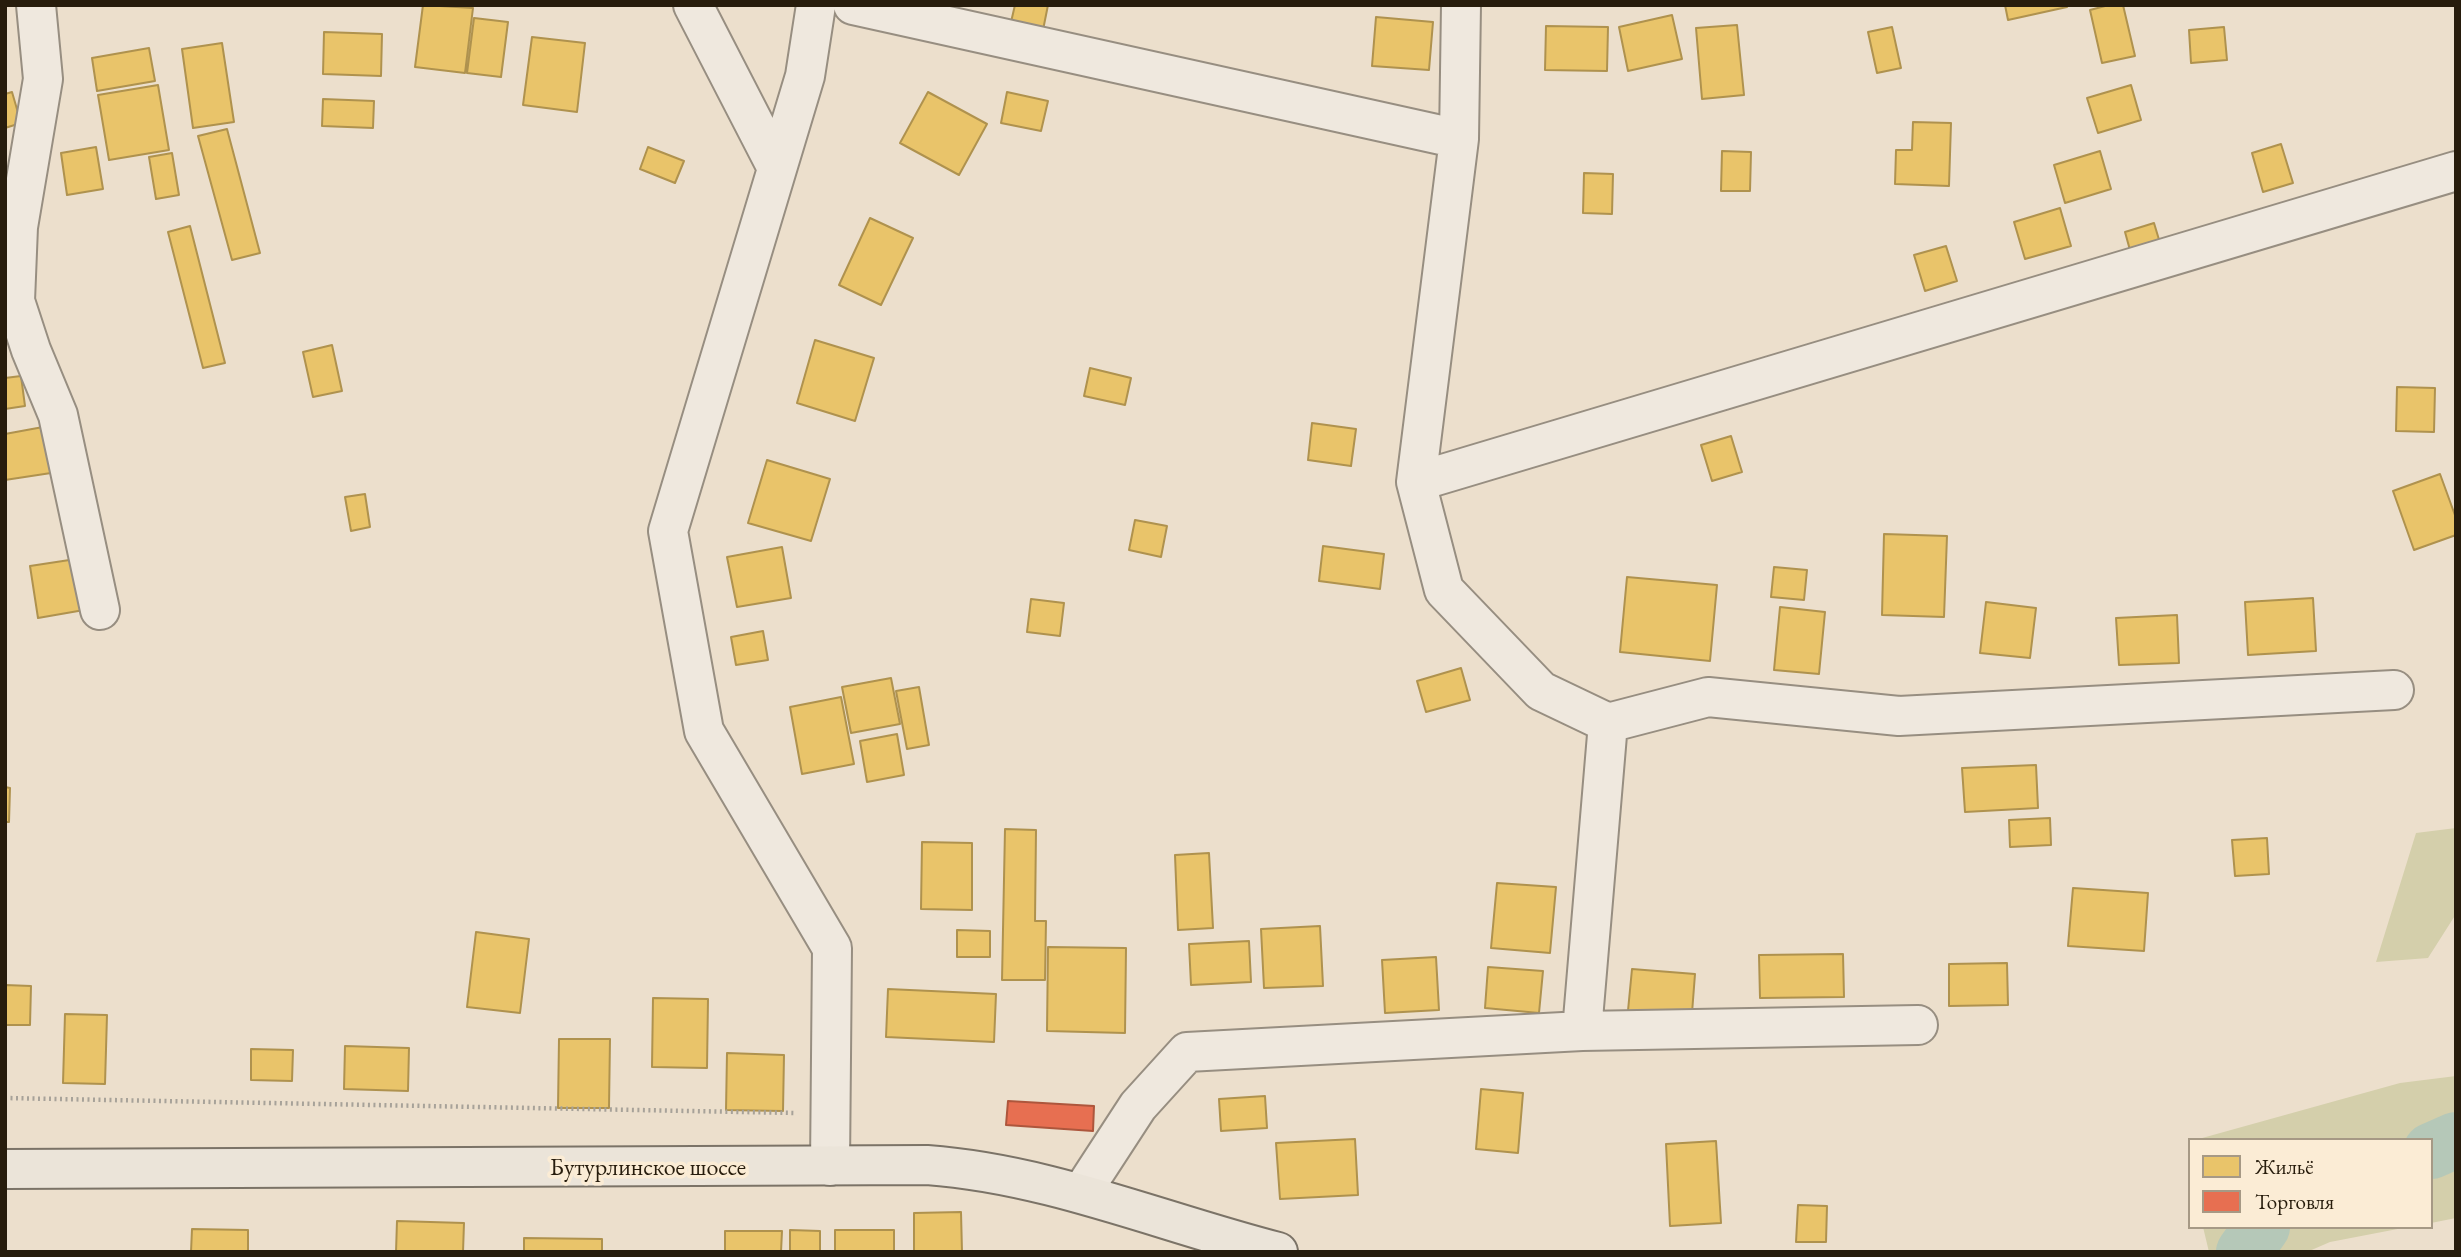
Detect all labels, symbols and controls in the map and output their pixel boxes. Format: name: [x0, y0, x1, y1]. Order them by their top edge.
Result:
legend: [2188, 1138, 2433, 1229]
text: Жильё: [2255, 1153, 2314, 1180]
street label: Бутурлинское шоссе: [550, 1154, 746, 1182]
text: Торговля: [2255, 1188, 2334, 1215]

